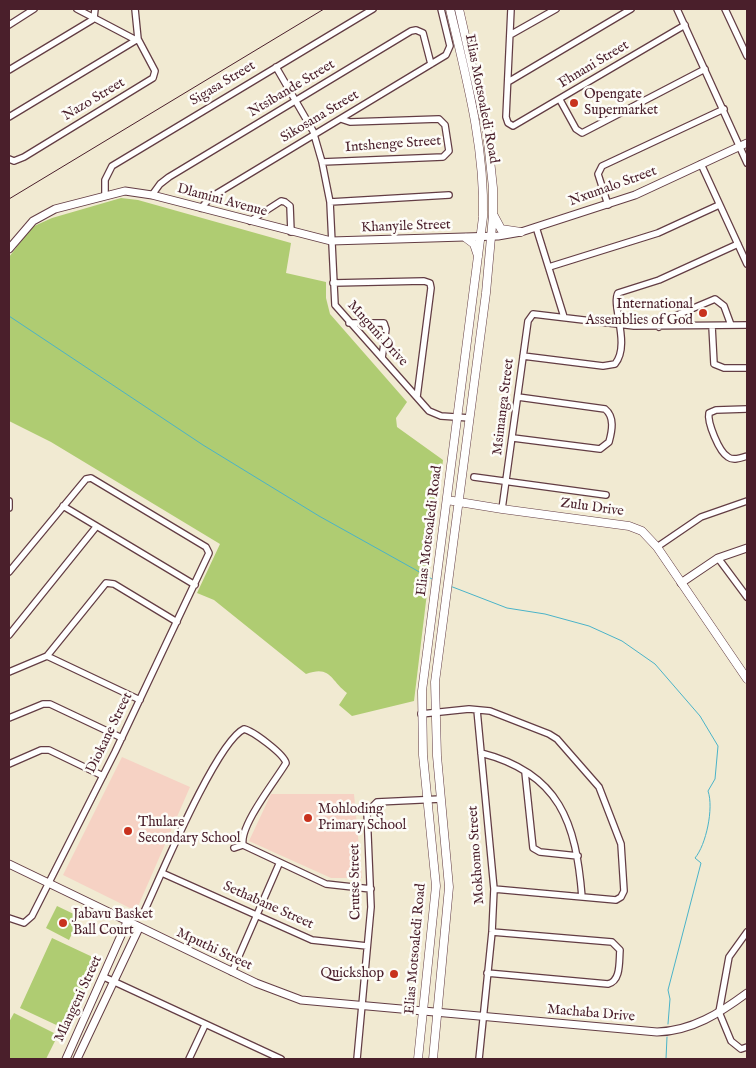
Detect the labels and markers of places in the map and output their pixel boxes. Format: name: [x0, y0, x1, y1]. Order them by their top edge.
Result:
place label: Opengate Supermarket: [584, 87, 658, 120]
marker: Opengate Supermarket: [568, 97, 580, 109]
place label: International Assemblies of God: [585, 297, 693, 330]
marker: International Assemblies of God: [697, 307, 709, 319]
place label: Mohloding Primary School: [318, 802, 406, 834]
marker: Mohloding Primary School: [302, 812, 314, 824]
place label: Thulare Secondary School: [138, 815, 241, 848]
marker: Thulare Secondary School: [122, 825, 134, 837]
place label: Jabavu Basket Ball Court: [73, 907, 153, 940]
marker: Jabavu Basket Ball Court: [57, 917, 69, 929]
place label: Quickshop: [321, 966, 384, 982]
marker: Quickshop: [388, 968, 400, 980]

